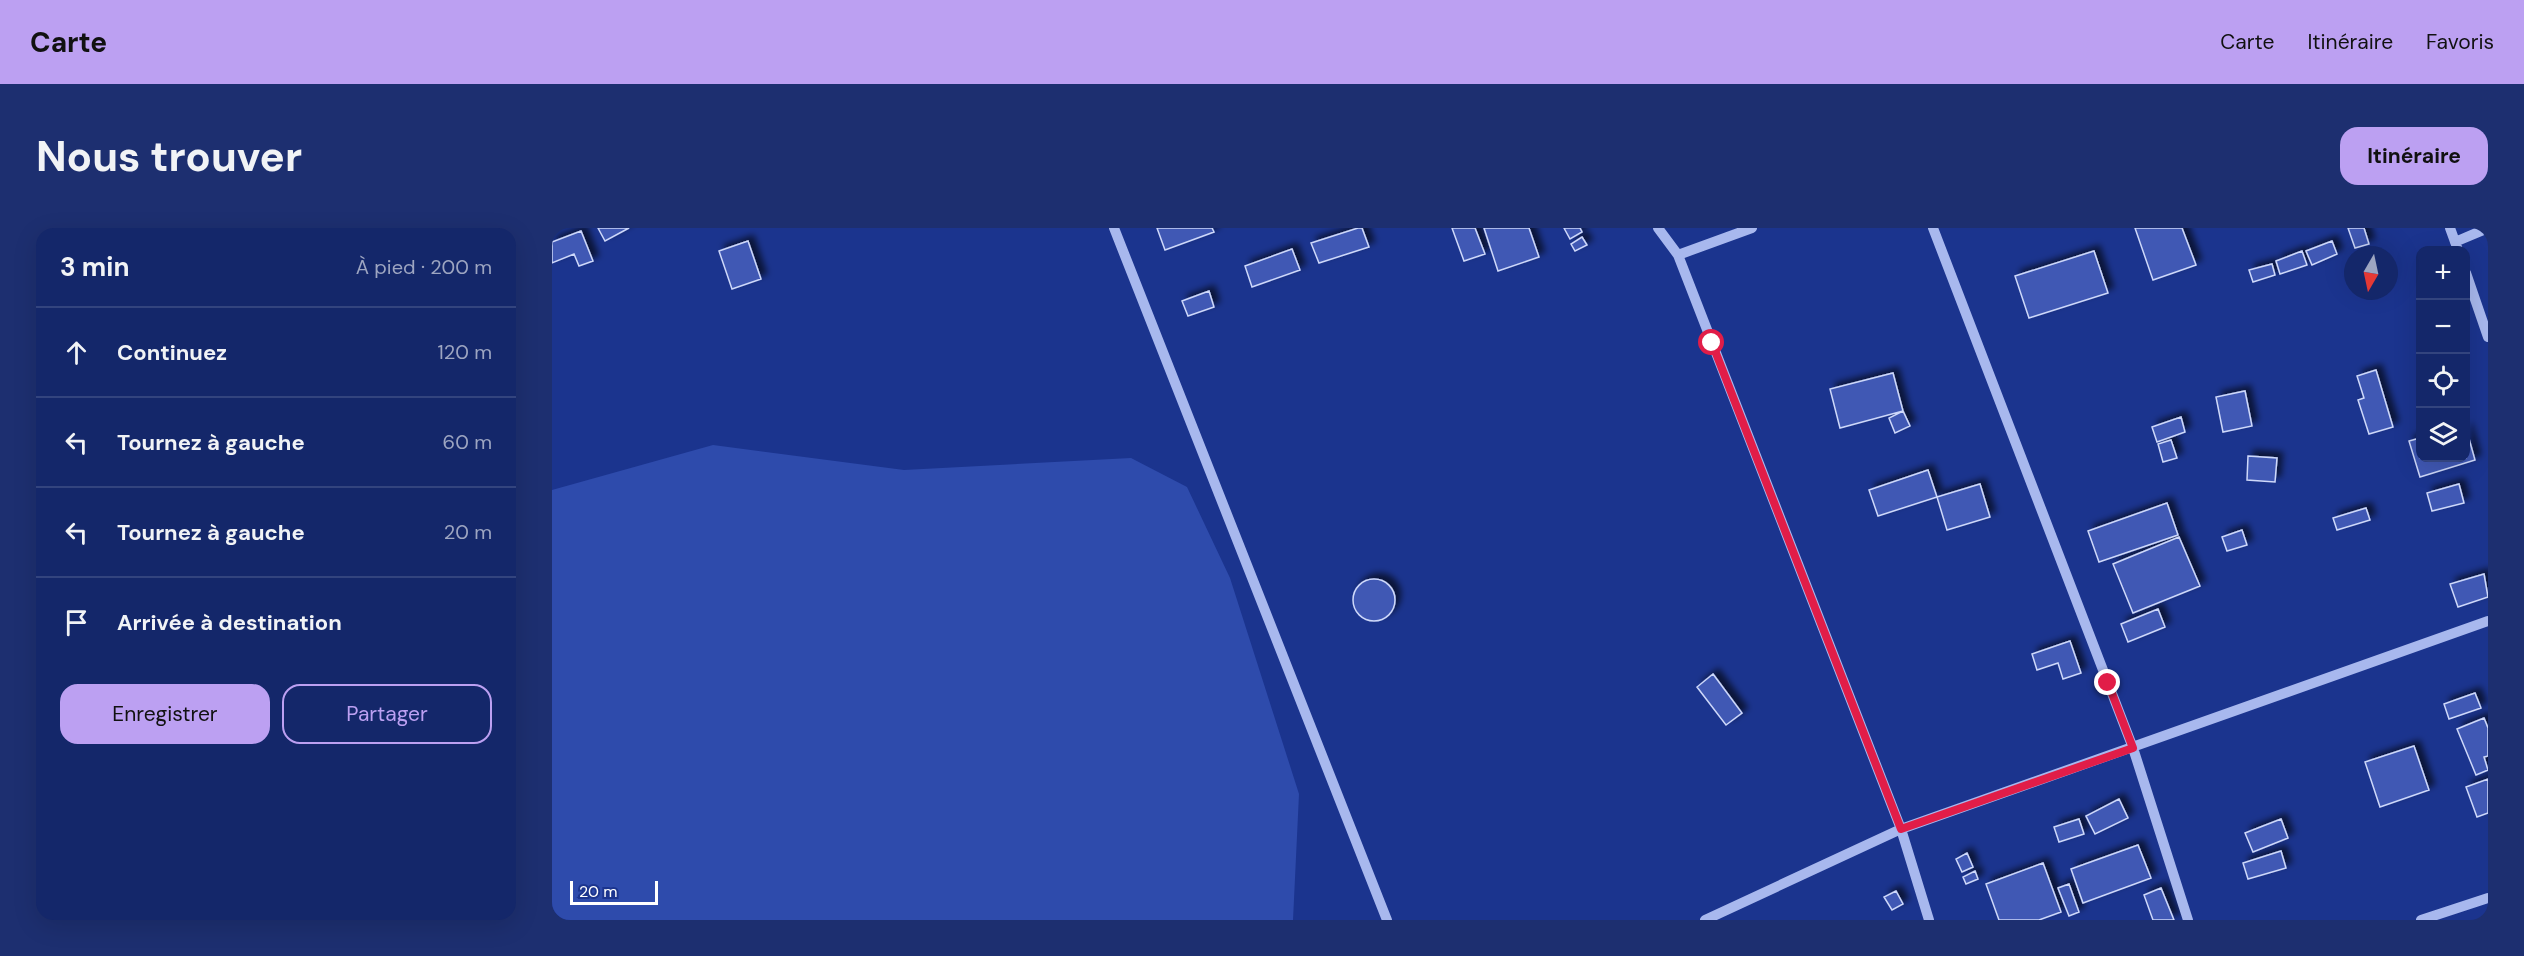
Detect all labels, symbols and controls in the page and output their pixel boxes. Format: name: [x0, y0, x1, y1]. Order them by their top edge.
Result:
text: Carte: [30, 24, 107, 61]
text: Carte: [2220, 28, 2274, 56]
text: Itinéraire: [2307, 28, 2393, 56]
text: Favoris: [2426, 28, 2494, 56]
button: Itinéraire: [2340, 127, 2488, 185]
text: Nous trouver: [36, 129, 302, 184]
north arrow: [2344, 246, 2398, 300]
map controls: [2416, 246, 2470, 462]
button: +: [2416, 246, 2470, 300]
text: 3 min: [60, 250, 129, 284]
text: À pied · 200 m: [356, 254, 492, 280]
button: −: [2416, 300, 2470, 354]
route start: [1698, 329, 1724, 355]
icon: ahead: [60, 336, 93, 369]
text: Continuez: [117, 338, 227, 367]
text: 120 m: [438, 339, 492, 365]
button: locate: [2416, 354, 2470, 408]
button: layers: [2416, 408, 2470, 462]
icon: left: [60, 426, 93, 459]
text: Tournez à gauche: [117, 428, 305, 457]
text: 60 m: [443, 429, 492, 455]
icon: left: [60, 516, 93, 549]
text: Tournez à gauche: [117, 518, 305, 547]
text: 20 m: [444, 519, 492, 545]
icon: arrive: [60, 606, 93, 639]
text: Arrivée à destination: [117, 608, 342, 637]
route end: [2094, 669, 2120, 695]
button: Enregistrer: [60, 684, 270, 744]
button: Partager: [282, 684, 492, 744]
scale bar: [570, 878, 658, 906]
text: 20 m: [579, 881, 618, 902]

